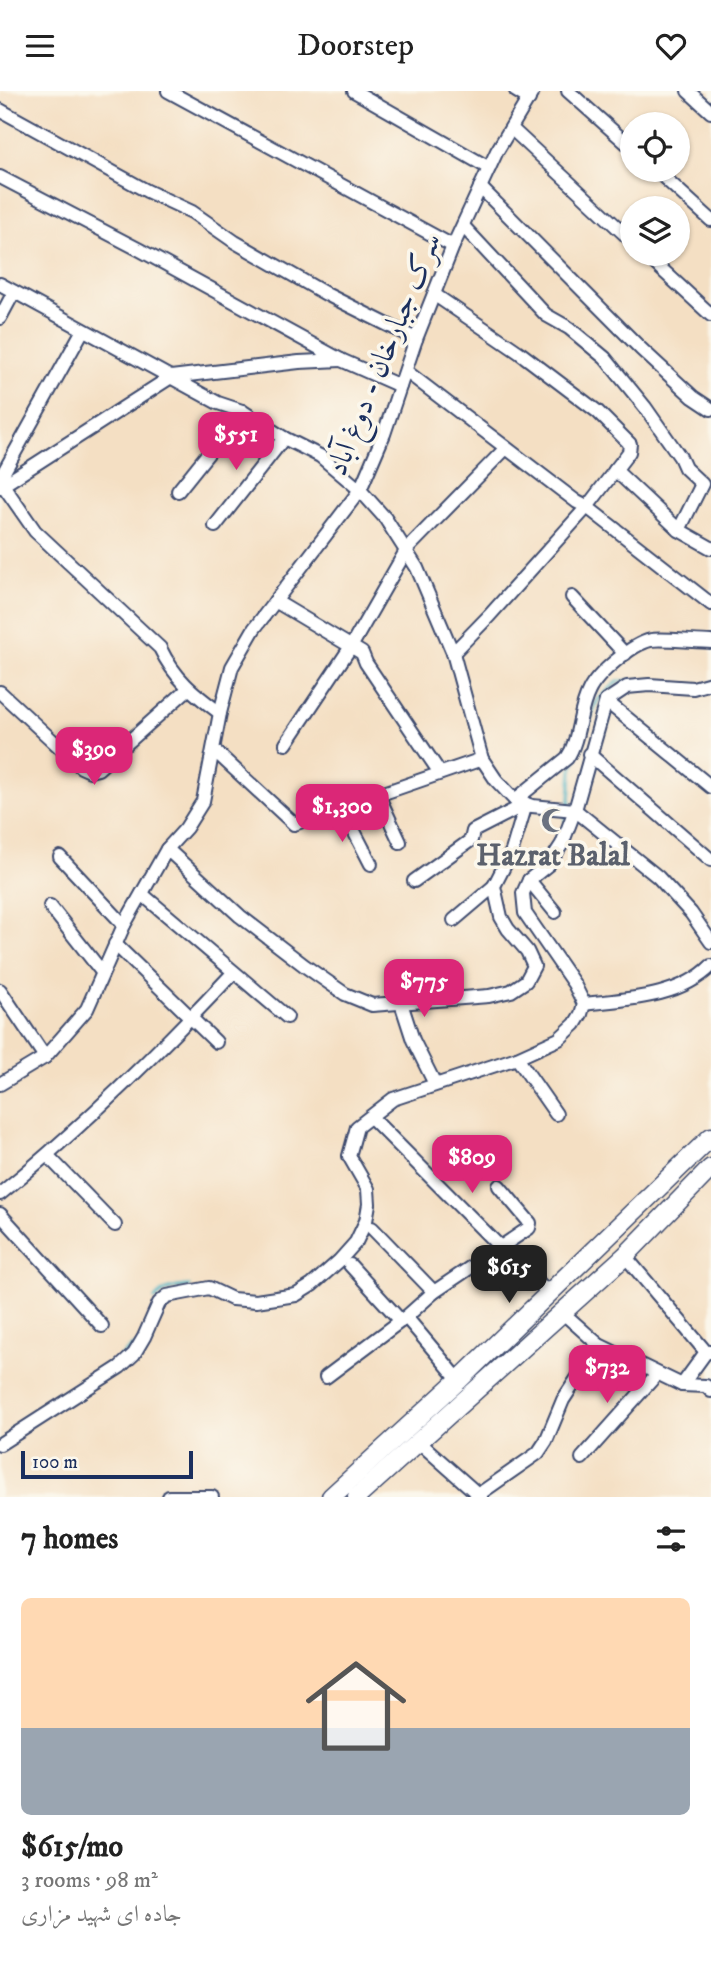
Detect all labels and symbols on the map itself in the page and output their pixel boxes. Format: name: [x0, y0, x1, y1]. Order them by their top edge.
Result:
street label: سرک جبارخان - دوغ آباد: [318, 227, 455, 483]
pin: $551: [195, 413, 277, 472]
pin: $390: [53, 727, 135, 787]
pin: $1,300: [285, 785, 399, 844]
mosque icon: Hazrat Balal: [539, 806, 567, 834]
place label: Hazrat Balal: [476, 838, 631, 875]
pin: $775: [383, 960, 465, 1019]
pin: $809: [431, 1135, 513, 1195]
pin: $615: [468, 1245, 550, 1305]
pin: $732: [566, 1345, 648, 1405]
scale bar: [21, 1448, 192, 1480]

